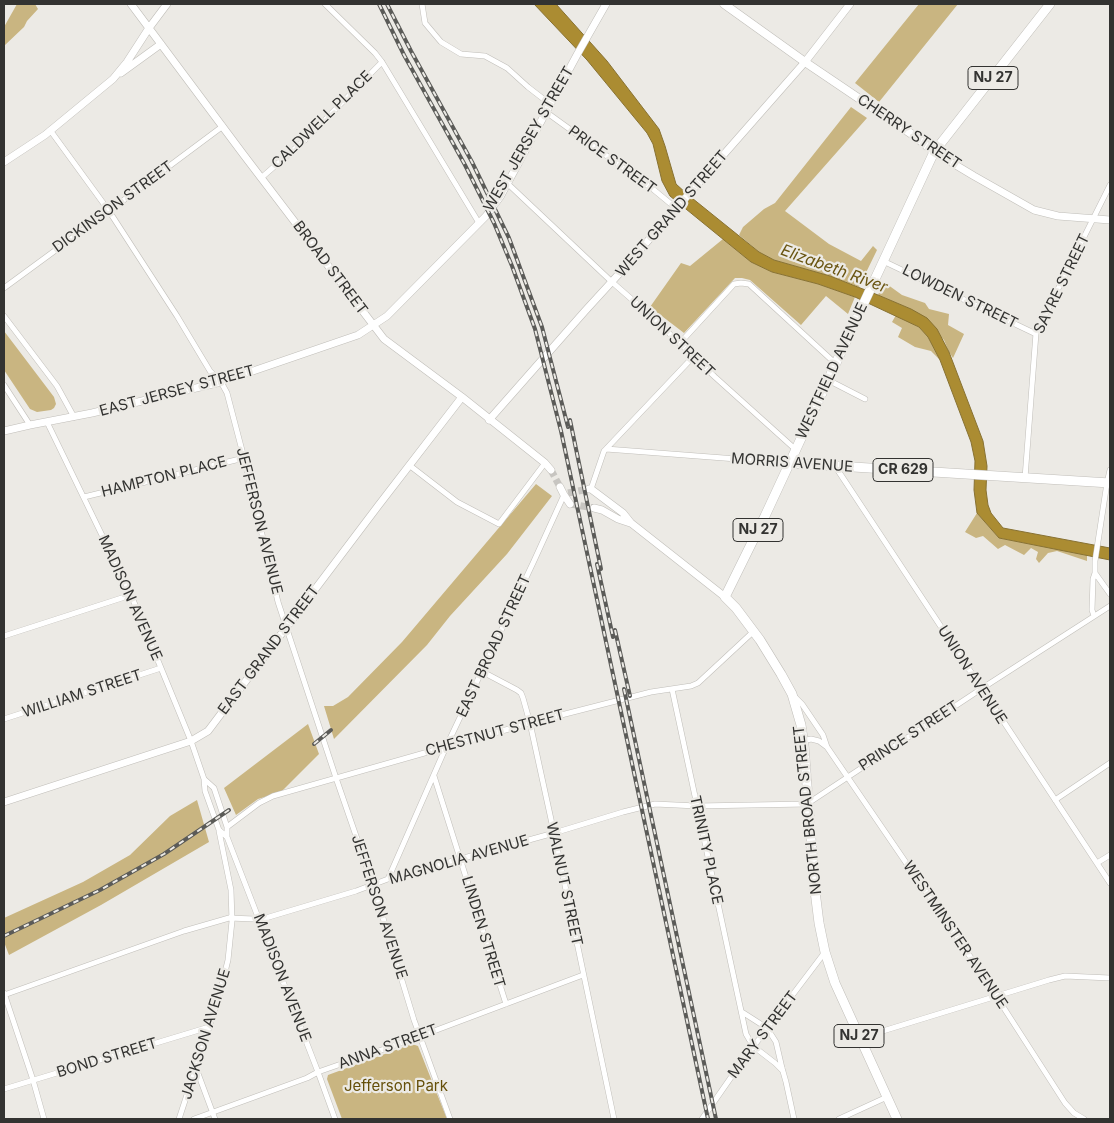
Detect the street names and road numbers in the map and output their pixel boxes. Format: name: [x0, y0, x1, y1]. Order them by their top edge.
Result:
street label: WEST JERSEY STREET: [480, 63, 578, 215]
road number: NJ 27: [968, 66, 1018, 90]
street label: CALDWELL PLACE: [268, 67, 376, 173]
street label: CHERRY STREET: [854, 91, 964, 173]
street label: PRICE STREET: [565, 122, 659, 198]
street label: WEST GRAND STREET: [612, 147, 732, 281]
street label: DICKINSON STREET: [49, 157, 177, 257]
street label: BROAD STREET: [289, 218, 371, 318]
street label: SAYRE STREET: [1030, 231, 1094, 337]
street label: LOWDEN STREET: [899, 261, 1021, 333]
street label: UNION STREET: [626, 293, 718, 381]
street label: WESTFIELD AVENUE: [792, 300, 872, 442]
street label: EAST JERSEY STREET: [97, 362, 257, 420]
street label: JEFFERSON AVENUE: [232, 446, 286, 596]
street label: MORRIS AVENUE: [730, 450, 854, 476]
street label: HAMPTON PLACE: [99, 453, 229, 501]
road number: CR 629: [873, 458, 933, 482]
road number: NJ 27: [733, 518, 783, 542]
street label: MADISON AVENUE: [94, 532, 166, 664]
street label: EAST BROAD STREET: [453, 572, 535, 720]
street label: EAST GRAND STREET: [215, 582, 323, 718]
street label: UNION AVENUE: [934, 622, 1010, 728]
street label: WILLIAM STREET: [20, 666, 144, 722]
street label: PRINCE STREET: [856, 697, 962, 775]
street label: CHESTNUT STREET: [423, 706, 567, 760]
street label: NORTH BROAD STREET: [790, 725, 826, 895]
street label: TRINITY PLACE: [686, 794, 726, 906]
street label: WALNUT STREET: [542, 821, 586, 947]
street label: MAGNOLIA AVENUE: [387, 831, 531, 889]
street label: JEFFERSON AVENUE: [347, 833, 411, 981]
street label: WESTMINSTER AVENUE: [899, 858, 1011, 1012]
street label: LINDEN STREET: [457, 874, 509, 990]
street label: MADISON AVENUE: [249, 912, 315, 1044]
street label: JACKSON AVENUE: [178, 966, 234, 1102]
street label: MARY STREET: [724, 988, 802, 1082]
street label: ANNA STREET: [336, 1021, 440, 1073]
road number: NJ 27: [834, 1024, 884, 1048]
street label: BOND STREET: [54, 1034, 160, 1082]

